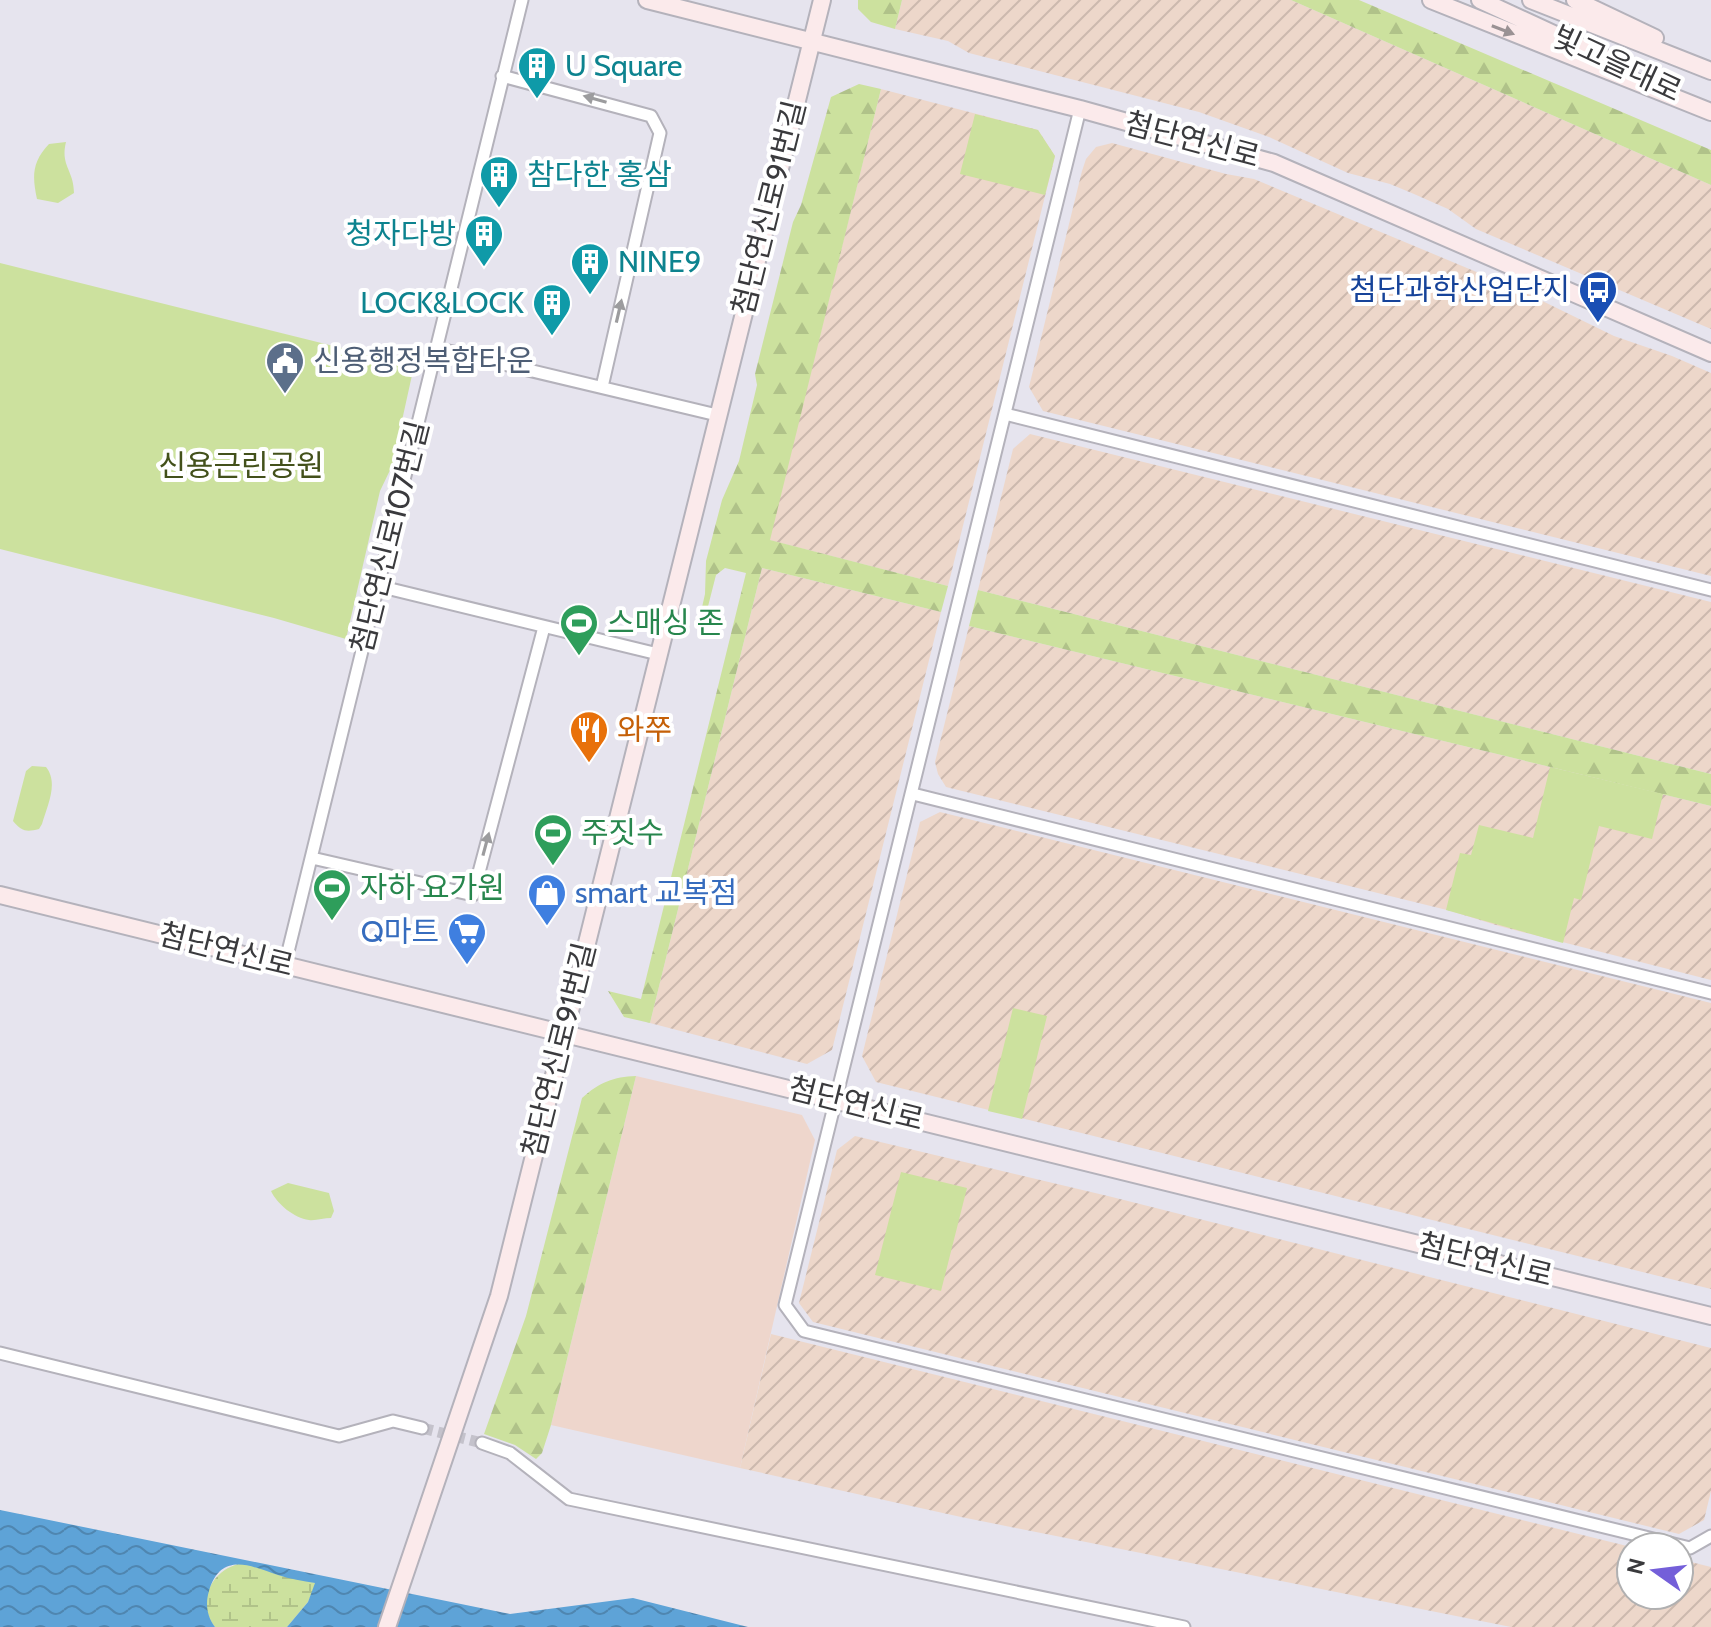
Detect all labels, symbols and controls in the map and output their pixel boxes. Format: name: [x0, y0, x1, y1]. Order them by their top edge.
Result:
street label: 빛고을대로: [1547, 18, 1688, 109]
one-way arrow: [1491, 24, 1515, 37]
building icon: U Square: [516, 45, 558, 100]
place label: U Square: [565, 47, 682, 84]
one-way arrow: [583, 93, 608, 105]
street label: 첨단연신로91번길: [724, 97, 813, 319]
street label: 첨단연신로: [1121, 104, 1264, 175]
building icon: 참다한 홍삼: [478, 154, 520, 209]
place label: 참다한 홍삼: [527, 156, 672, 193]
building icon: 청자다방: [463, 213, 505, 268]
place label: 청자다방: [346, 215, 456, 252]
building icon: NINE9: [569, 241, 611, 296]
place label: NINE9: [618, 243, 702, 280]
bus stop icon: 첨단과학산업단지: [1577, 269, 1619, 324]
place label: 첨단과학산업단지: [1349, 271, 1570, 308]
building icon: LOCK&LOCK: [531, 282, 573, 337]
place label: LOCK&LOCK: [360, 284, 524, 321]
one-way arrow: [613, 299, 626, 324]
public building icon: 신용행정복합타운: [264, 340, 306, 395]
place label: 신용행정복합타운: [313, 342, 534, 379]
street label: 첨단연신로107번길: [343, 417, 436, 657]
park label: 신용근린공원: [158, 447, 324, 484]
sports icon: 스매싱 존: [558, 602, 600, 657]
place label: 스매싱 존: [607, 604, 724, 641]
restaurant icon: 와쭈: [568, 709, 610, 764]
place label: 와쭈: [617, 711, 672, 748]
sports icon: 주짓수: [532, 812, 574, 867]
place label: 주짓수: [581, 814, 664, 851]
one-way arrow: [481, 832, 493, 857]
sports icon: 자하 요가원: [311, 867, 353, 922]
place label: 자하 요가원: [360, 869, 505, 906]
shop icon: smart 교복점: [526, 872, 568, 927]
place label: smart 교복점: [575, 874, 737, 911]
supermarket icon: Q마트: [446, 911, 488, 966]
place label: Q마트: [361, 913, 439, 950]
street label: 첨단연신로: [155, 915, 298, 984]
street label: 첨단연신로91번길: [514, 939, 603, 1161]
street label: 첨단연신로: [785, 1069, 928, 1138]
street label: 첨단연신로: [1414, 1225, 1557, 1294]
north arrow: [1615, 1531, 1695, 1611]
text: N: [1621, 1555, 1651, 1577]

